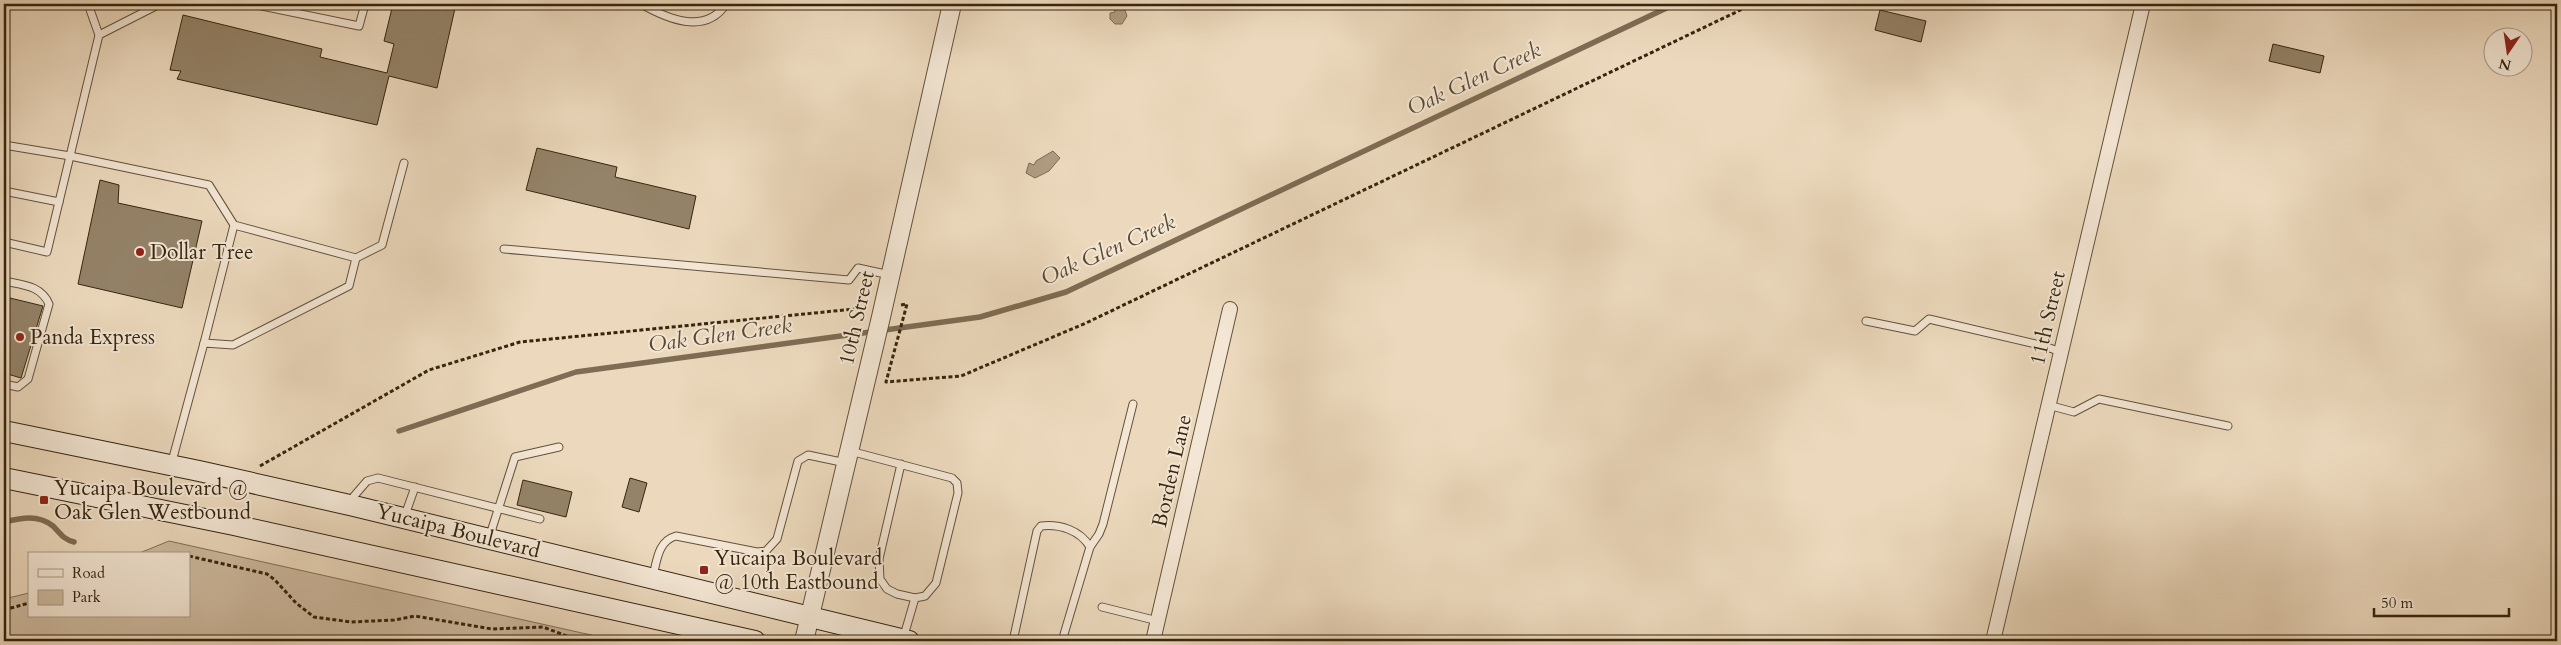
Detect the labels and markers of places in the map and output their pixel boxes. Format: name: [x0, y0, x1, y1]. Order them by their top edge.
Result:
place label: Dollar Tree: [150, 238, 254, 267]
marker: Dollar Tree: [134, 246, 146, 258]
place label: Panda Express: [30, 323, 155, 352]
marker: Panda Express: [14, 331, 26, 343]
place label: Yucaipa Boulevard @ Oak Glen Westbound: [54, 474, 251, 527]
marker: Yucaipa Boulevard @ Oak Glen Westbound: [38, 494, 50, 506]
place label: Yucaipa Boulevard @ 10th Eastbound: [714, 544, 882, 597]
marker: Yucaipa Boulevard @ 10th Eastbound: [698, 564, 710, 576]

